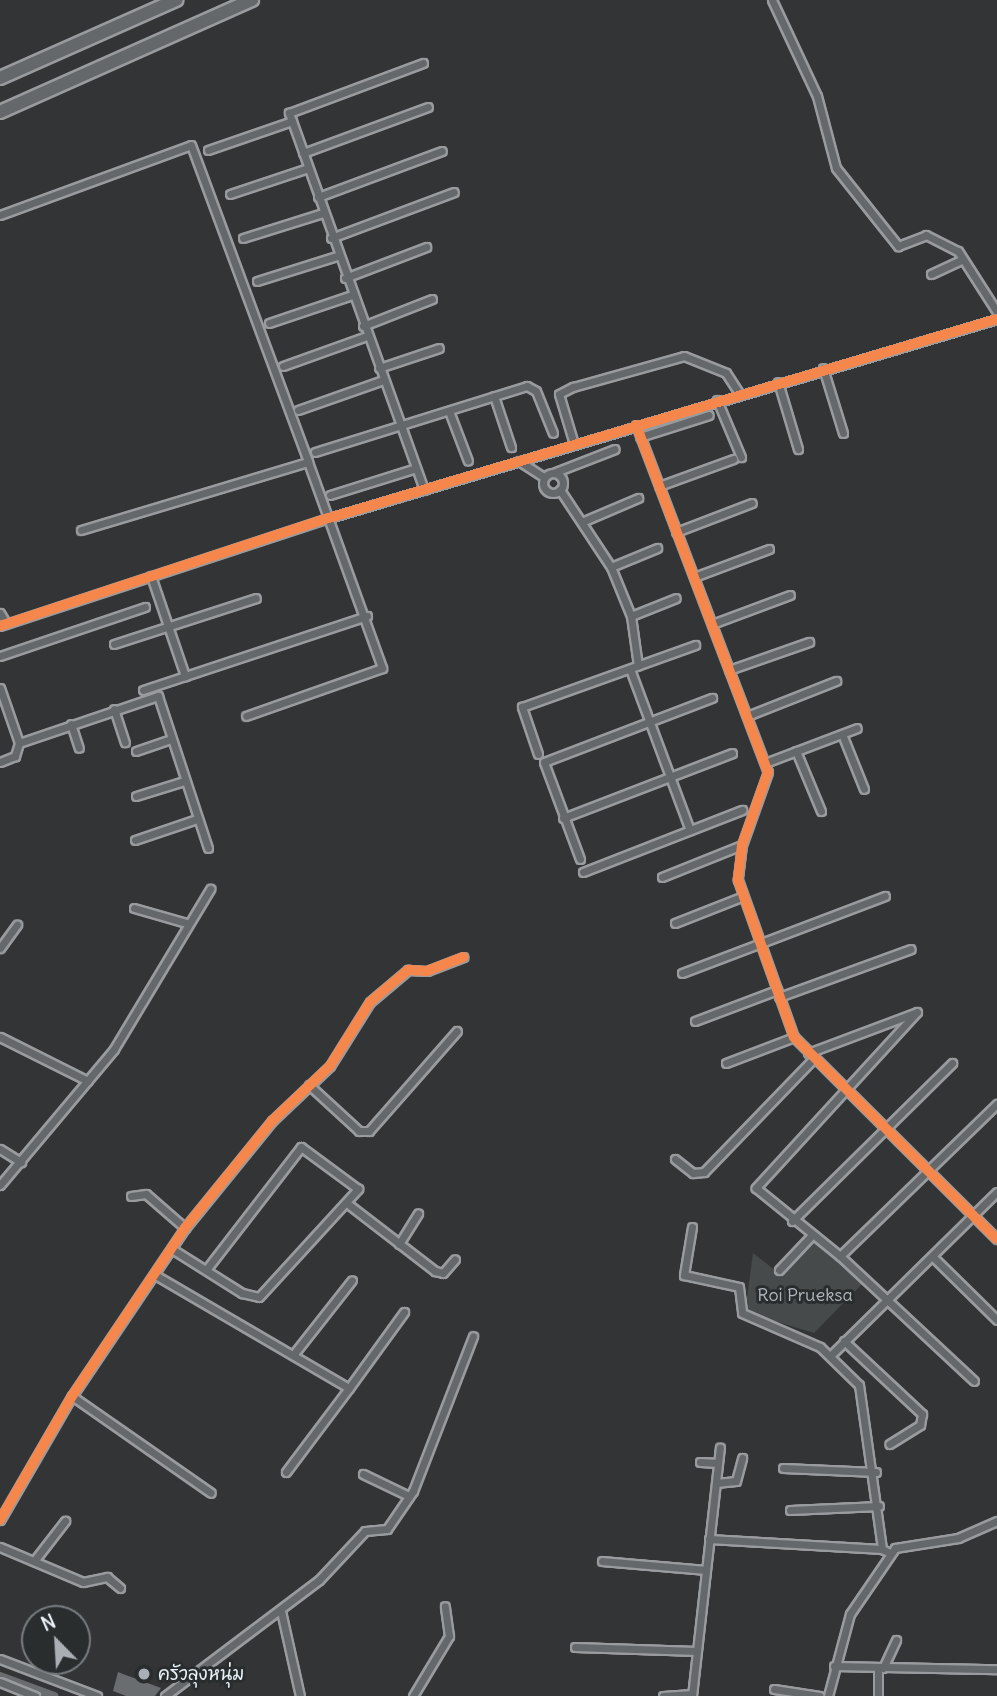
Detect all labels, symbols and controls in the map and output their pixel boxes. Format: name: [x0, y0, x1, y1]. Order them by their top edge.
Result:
park label: Roi Prueksa: [757, 1284, 853, 1306]
north arrow: [21, 1605, 91, 1675]
text: N: [37, 1609, 59, 1636]
place label: ครัวลุงหนุ่ม: [158, 1663, 244, 1685]
marker: ครัวลุงหนุ่ม: [136, 1666, 152, 1682]

